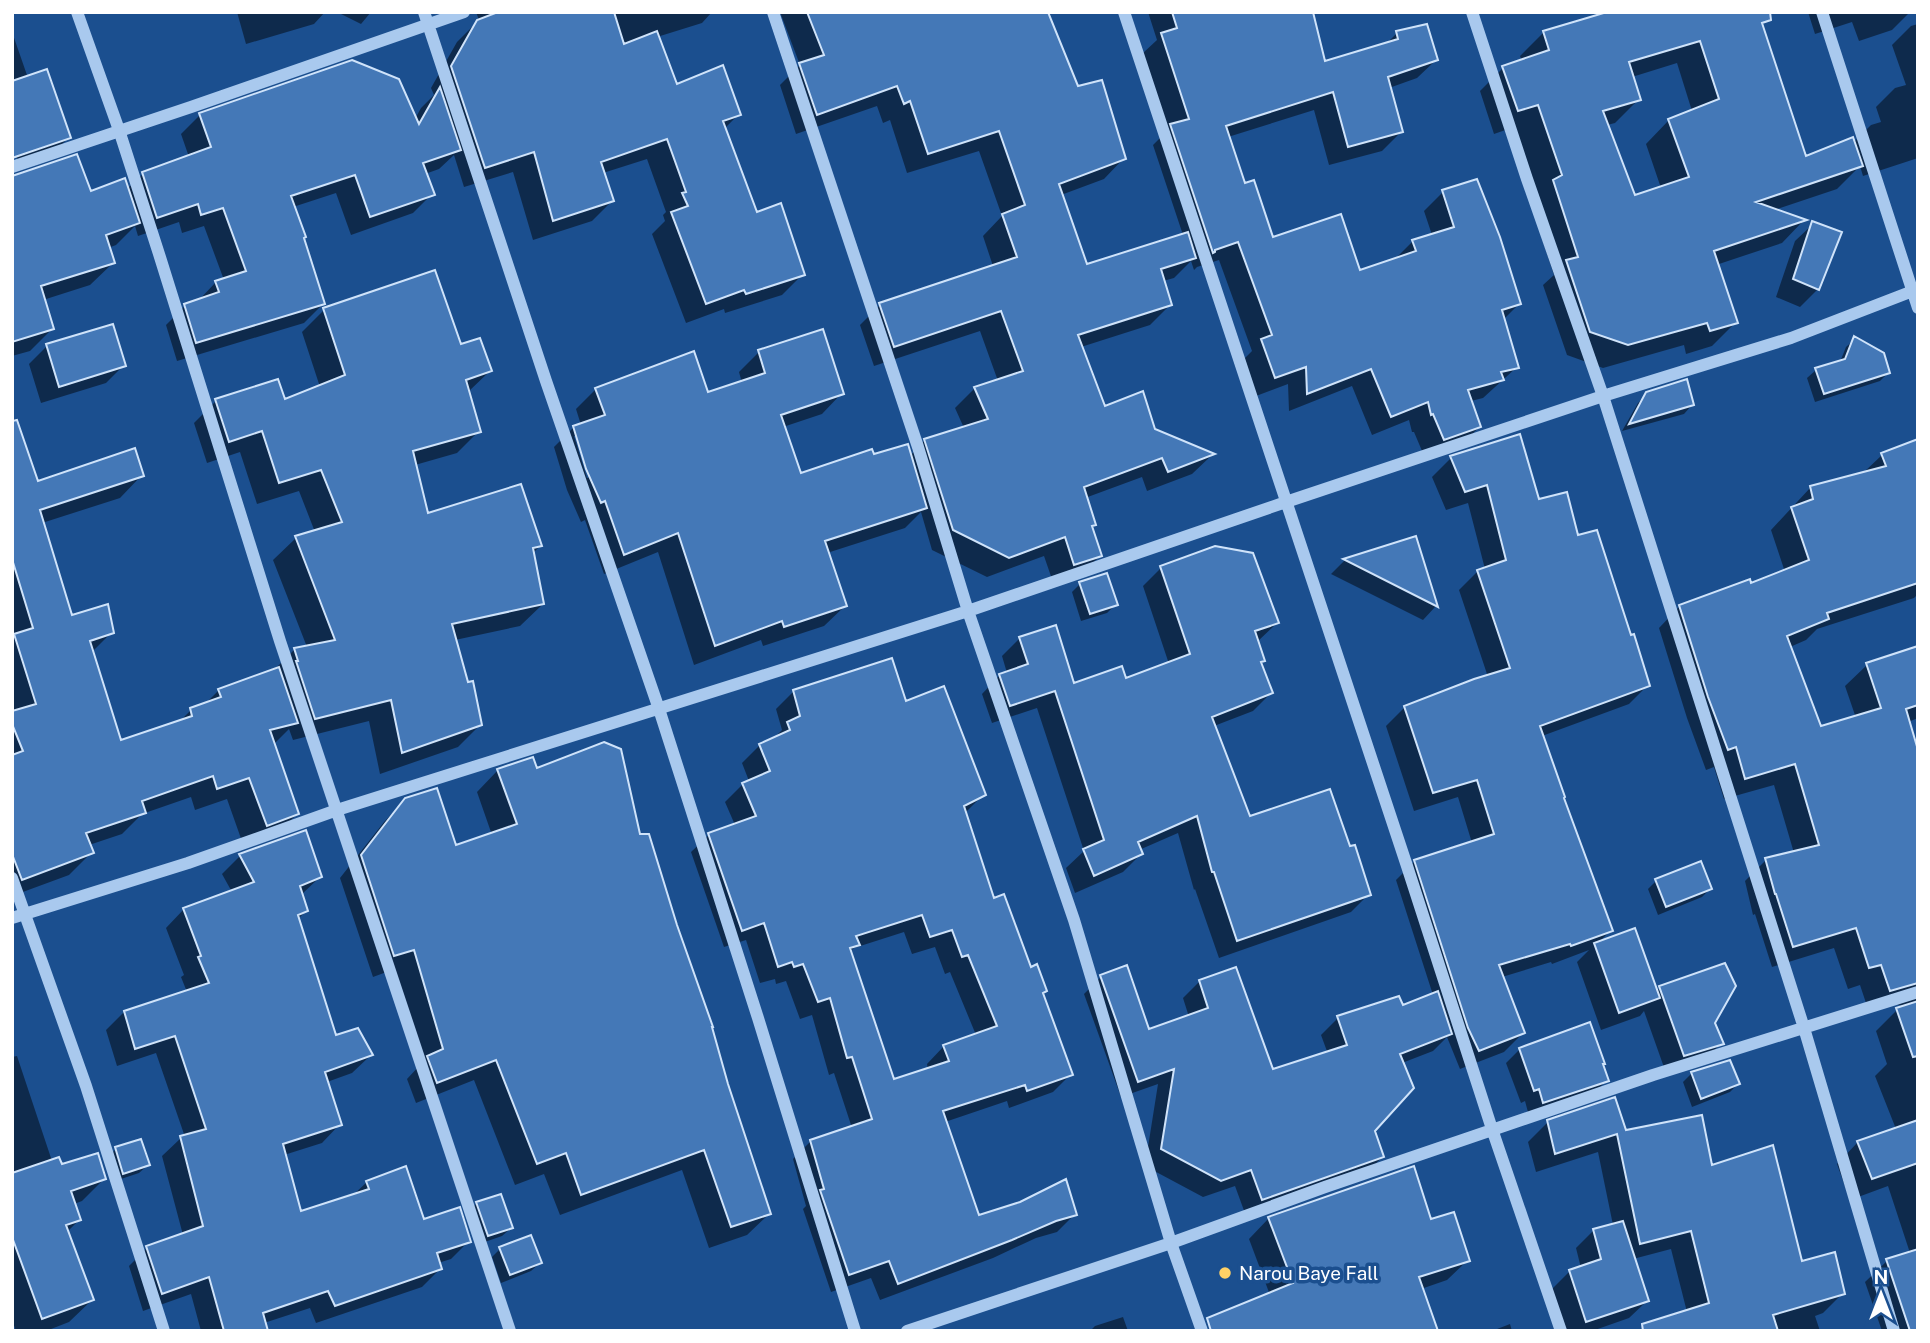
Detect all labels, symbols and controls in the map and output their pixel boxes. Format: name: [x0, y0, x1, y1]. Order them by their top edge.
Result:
north arrow: [1846, 1259, 1916, 1329]
place label: Narou Baye Fall: [1239, 1262, 1378, 1284]
marker: Narou Baye Fall: [1217, 1265, 1233, 1281]
text: N: [1874, 1266, 1888, 1288]

